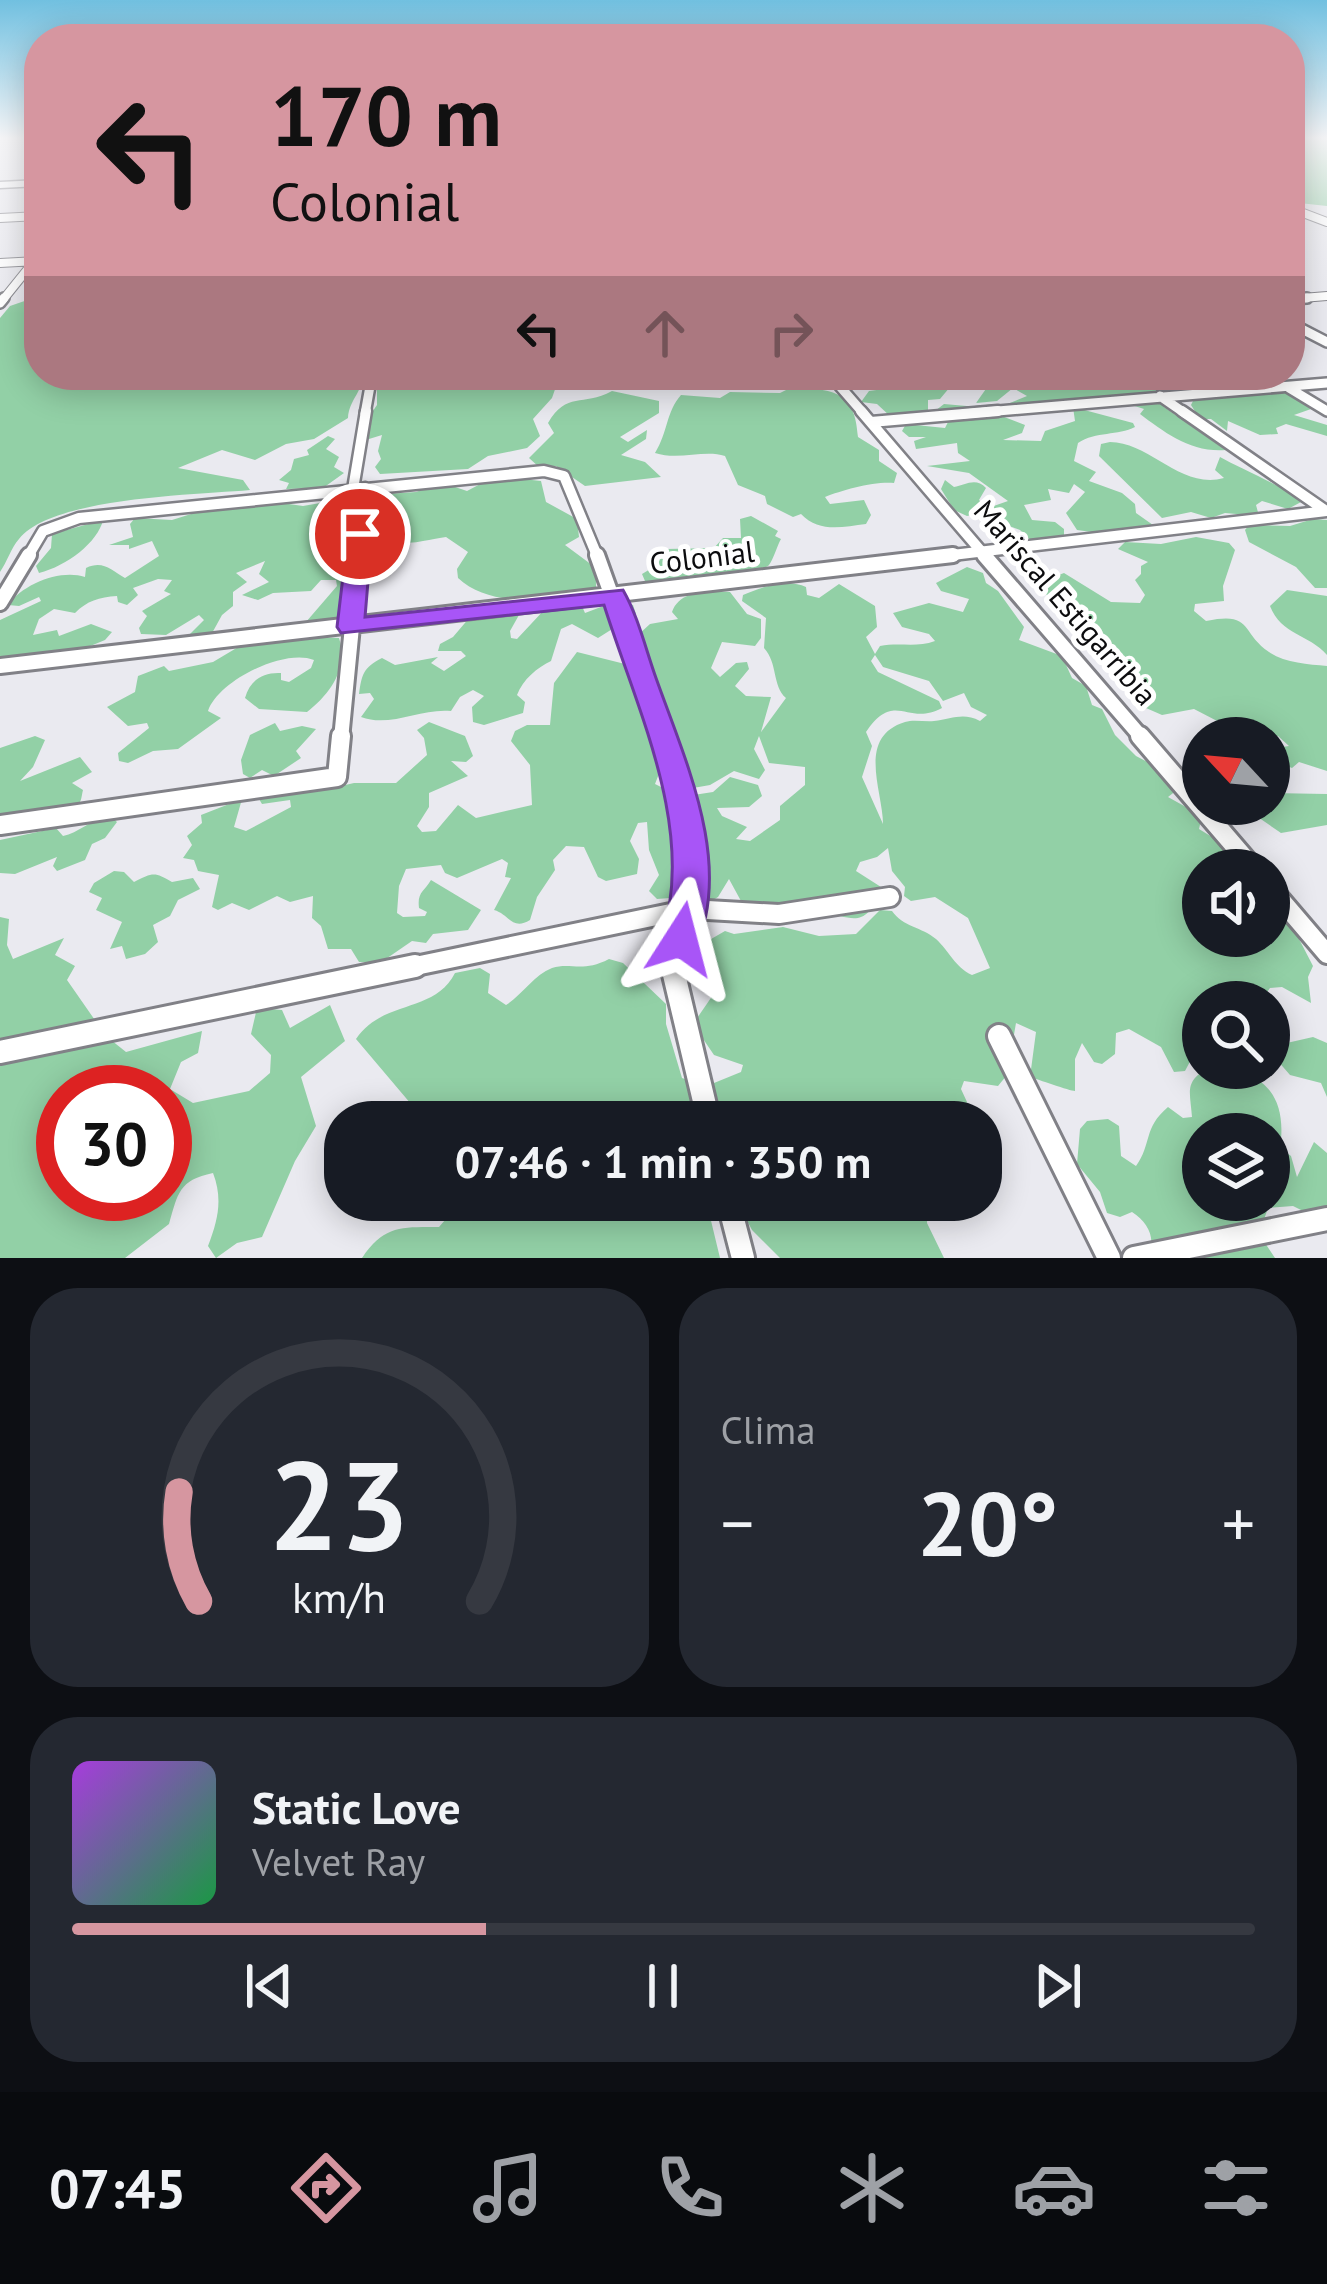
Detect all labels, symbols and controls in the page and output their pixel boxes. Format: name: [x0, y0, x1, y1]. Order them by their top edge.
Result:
text: 170 m: [270, 60, 502, 169]
icon: left: [72, 72, 228, 228]
text: Colonial: [270, 166, 459, 236]
icon: left: [506, 300, 572, 366]
icon: ahead: [632, 300, 698, 366]
icon: right: [758, 300, 824, 366]
pin: [309, 483, 411, 585]
street label: Mariscal Estigarribia: [966, 491, 1166, 713]
icon: arrive: [327, 501, 393, 567]
street label: Colonial: [647, 531, 757, 582]
north arrow: [1182, 717, 1290, 825]
map controls: [1182, 717, 1290, 1221]
button: sound: [1182, 849, 1290, 957]
position arrow: [618, 876, 744, 1002]
button: search: [1182, 981, 1290, 1089]
speed limit sign: 30: [36, 1065, 192, 1221]
button: layers: [1182, 1113, 1290, 1221]
text: 07:46 · 1 min · 350 m: [455, 1132, 871, 1190]
text: Clima: [721, 1404, 816, 1455]
text: 23: [268, 1423, 410, 1584]
text: 20°: [917, 1464, 1058, 1581]
text: −: [721, 1480, 754, 1565]
text: +: [1222, 1480, 1255, 1565]
text: km/h: [292, 1568, 386, 1624]
text: Static Love: [252, 1778, 461, 1836]
text: Velvet Ray: [252, 1836, 425, 1887]
icon: previous: [236, 1953, 302, 2019]
icon: pause: [630, 1953, 696, 2019]
icon: next: [1025, 1953, 1091, 2019]
icon: directions: [284, 2146, 368, 2230]
icon: music: [466, 2146, 550, 2230]
icon: phone: [648, 2146, 732, 2230]
icon: climate: [830, 2146, 914, 2230]
icon: car: [1012, 2146, 1096, 2230]
icon: filters: [1194, 2146, 1278, 2230]
text: 07:45: [49, 2153, 186, 2223]

